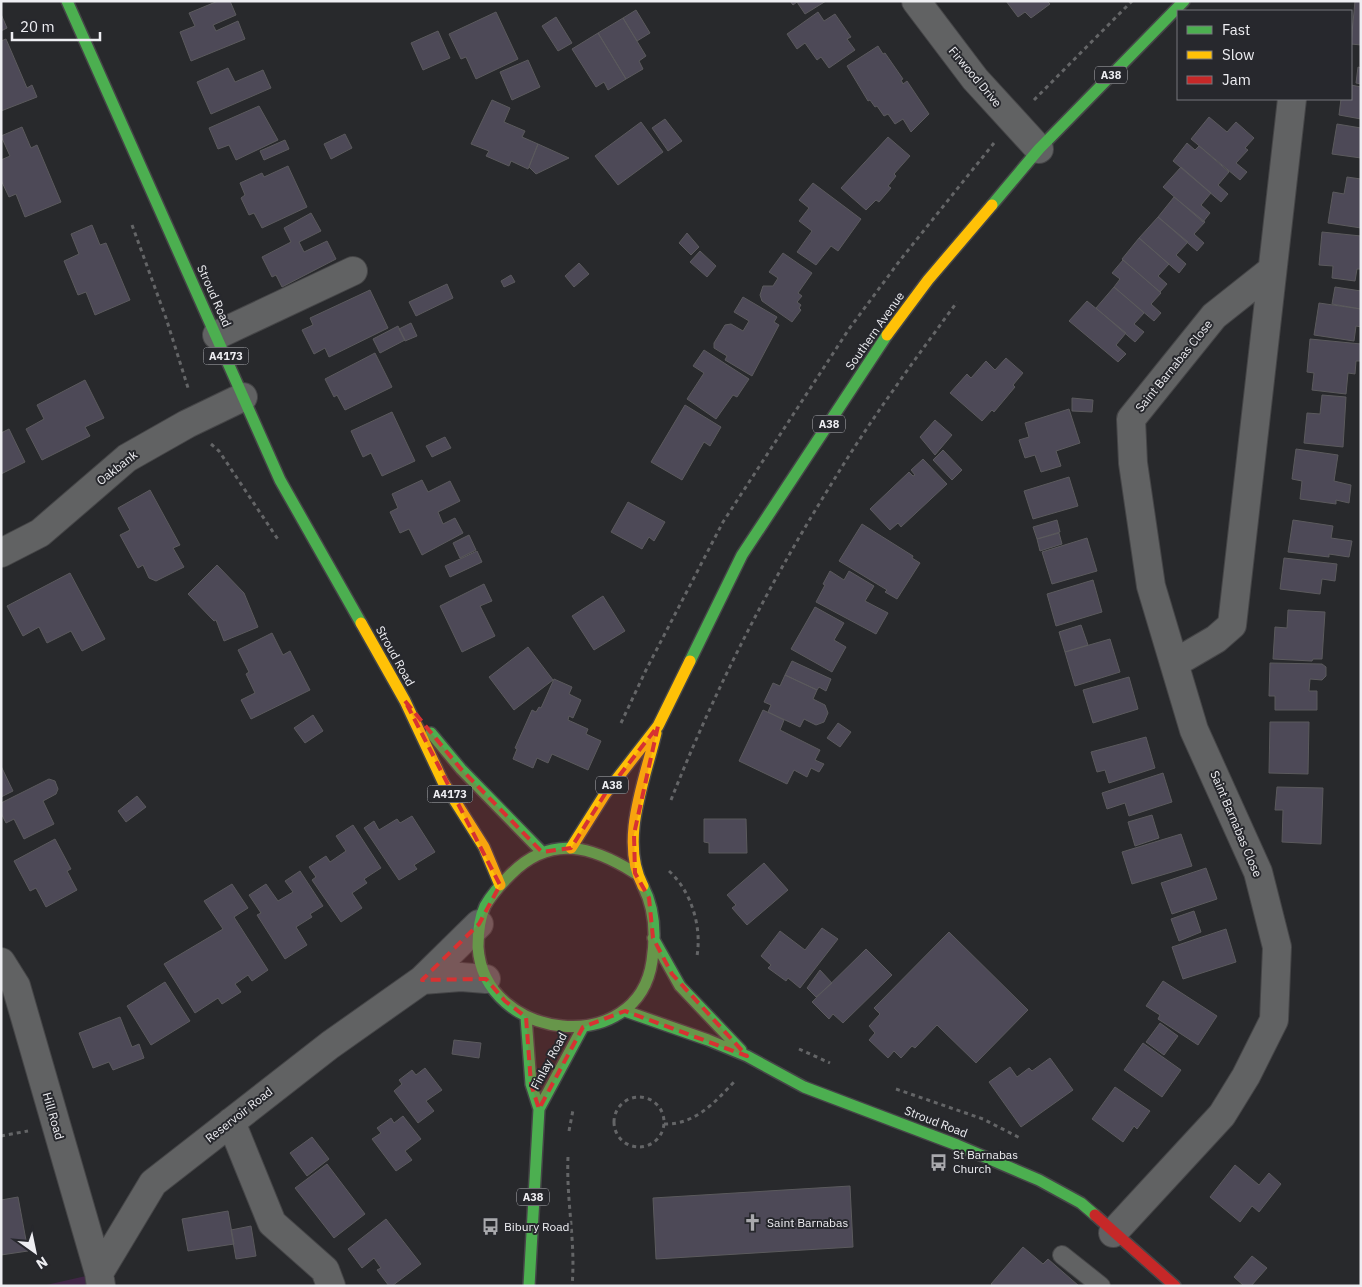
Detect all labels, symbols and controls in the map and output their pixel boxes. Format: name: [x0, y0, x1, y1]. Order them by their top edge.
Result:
scale bar: [12, 10, 100, 42]
legend: [1177, 10, 1352, 100]
text: 20 m: [20, 17, 55, 36]
text: Fast: [1222, 20, 1250, 39]
street label: Firwood Drive: [946, 43, 1005, 110]
text: Slow: [1222, 45, 1255, 64]
road number: A38: [1095, 66, 1127, 84]
text: Jam: [1222, 70, 1251, 89]
street label: Stroud Road: [194, 262, 235, 329]
street label: Southern Avenue: [842, 288, 907, 373]
street label: Saint Barnabas Close: [1132, 316, 1216, 415]
road number: A4173: [204, 348, 248, 364]
road number: A38: [813, 416, 845, 432]
street label: Oakbank: [93, 447, 141, 488]
street label: Stroud Road: [373, 623, 418, 688]
street label: Saint Barnabas Close: [1207, 768, 1266, 880]
road number: A38: [596, 776, 628, 794]
road number: A4173: [428, 786, 472, 802]
street label: Finlay Road: [527, 1030, 570, 1092]
street label: Reservoir Road: [202, 1084, 275, 1146]
street label: Hill Road: [40, 1091, 67, 1141]
street label: Stroud Road: [902, 1103, 970, 1140]
place label: St Barnabas Church: [953, 1147, 1018, 1176]
bus stop icon: St Barnabas Church: [929, 1152, 949, 1172]
road number: A38: [517, 1188, 549, 1206]
church icon: Saint Barnabas: [743, 1213, 763, 1233]
place label: Saint Barnabas: [767, 1215, 848, 1230]
bus stop icon: Bibury Road: [480, 1217, 500, 1237]
place label: Bibury Road: [504, 1219, 570, 1234]
north arrow: [10, 1227, 60, 1277]
text: N: [33, 1253, 51, 1273]

